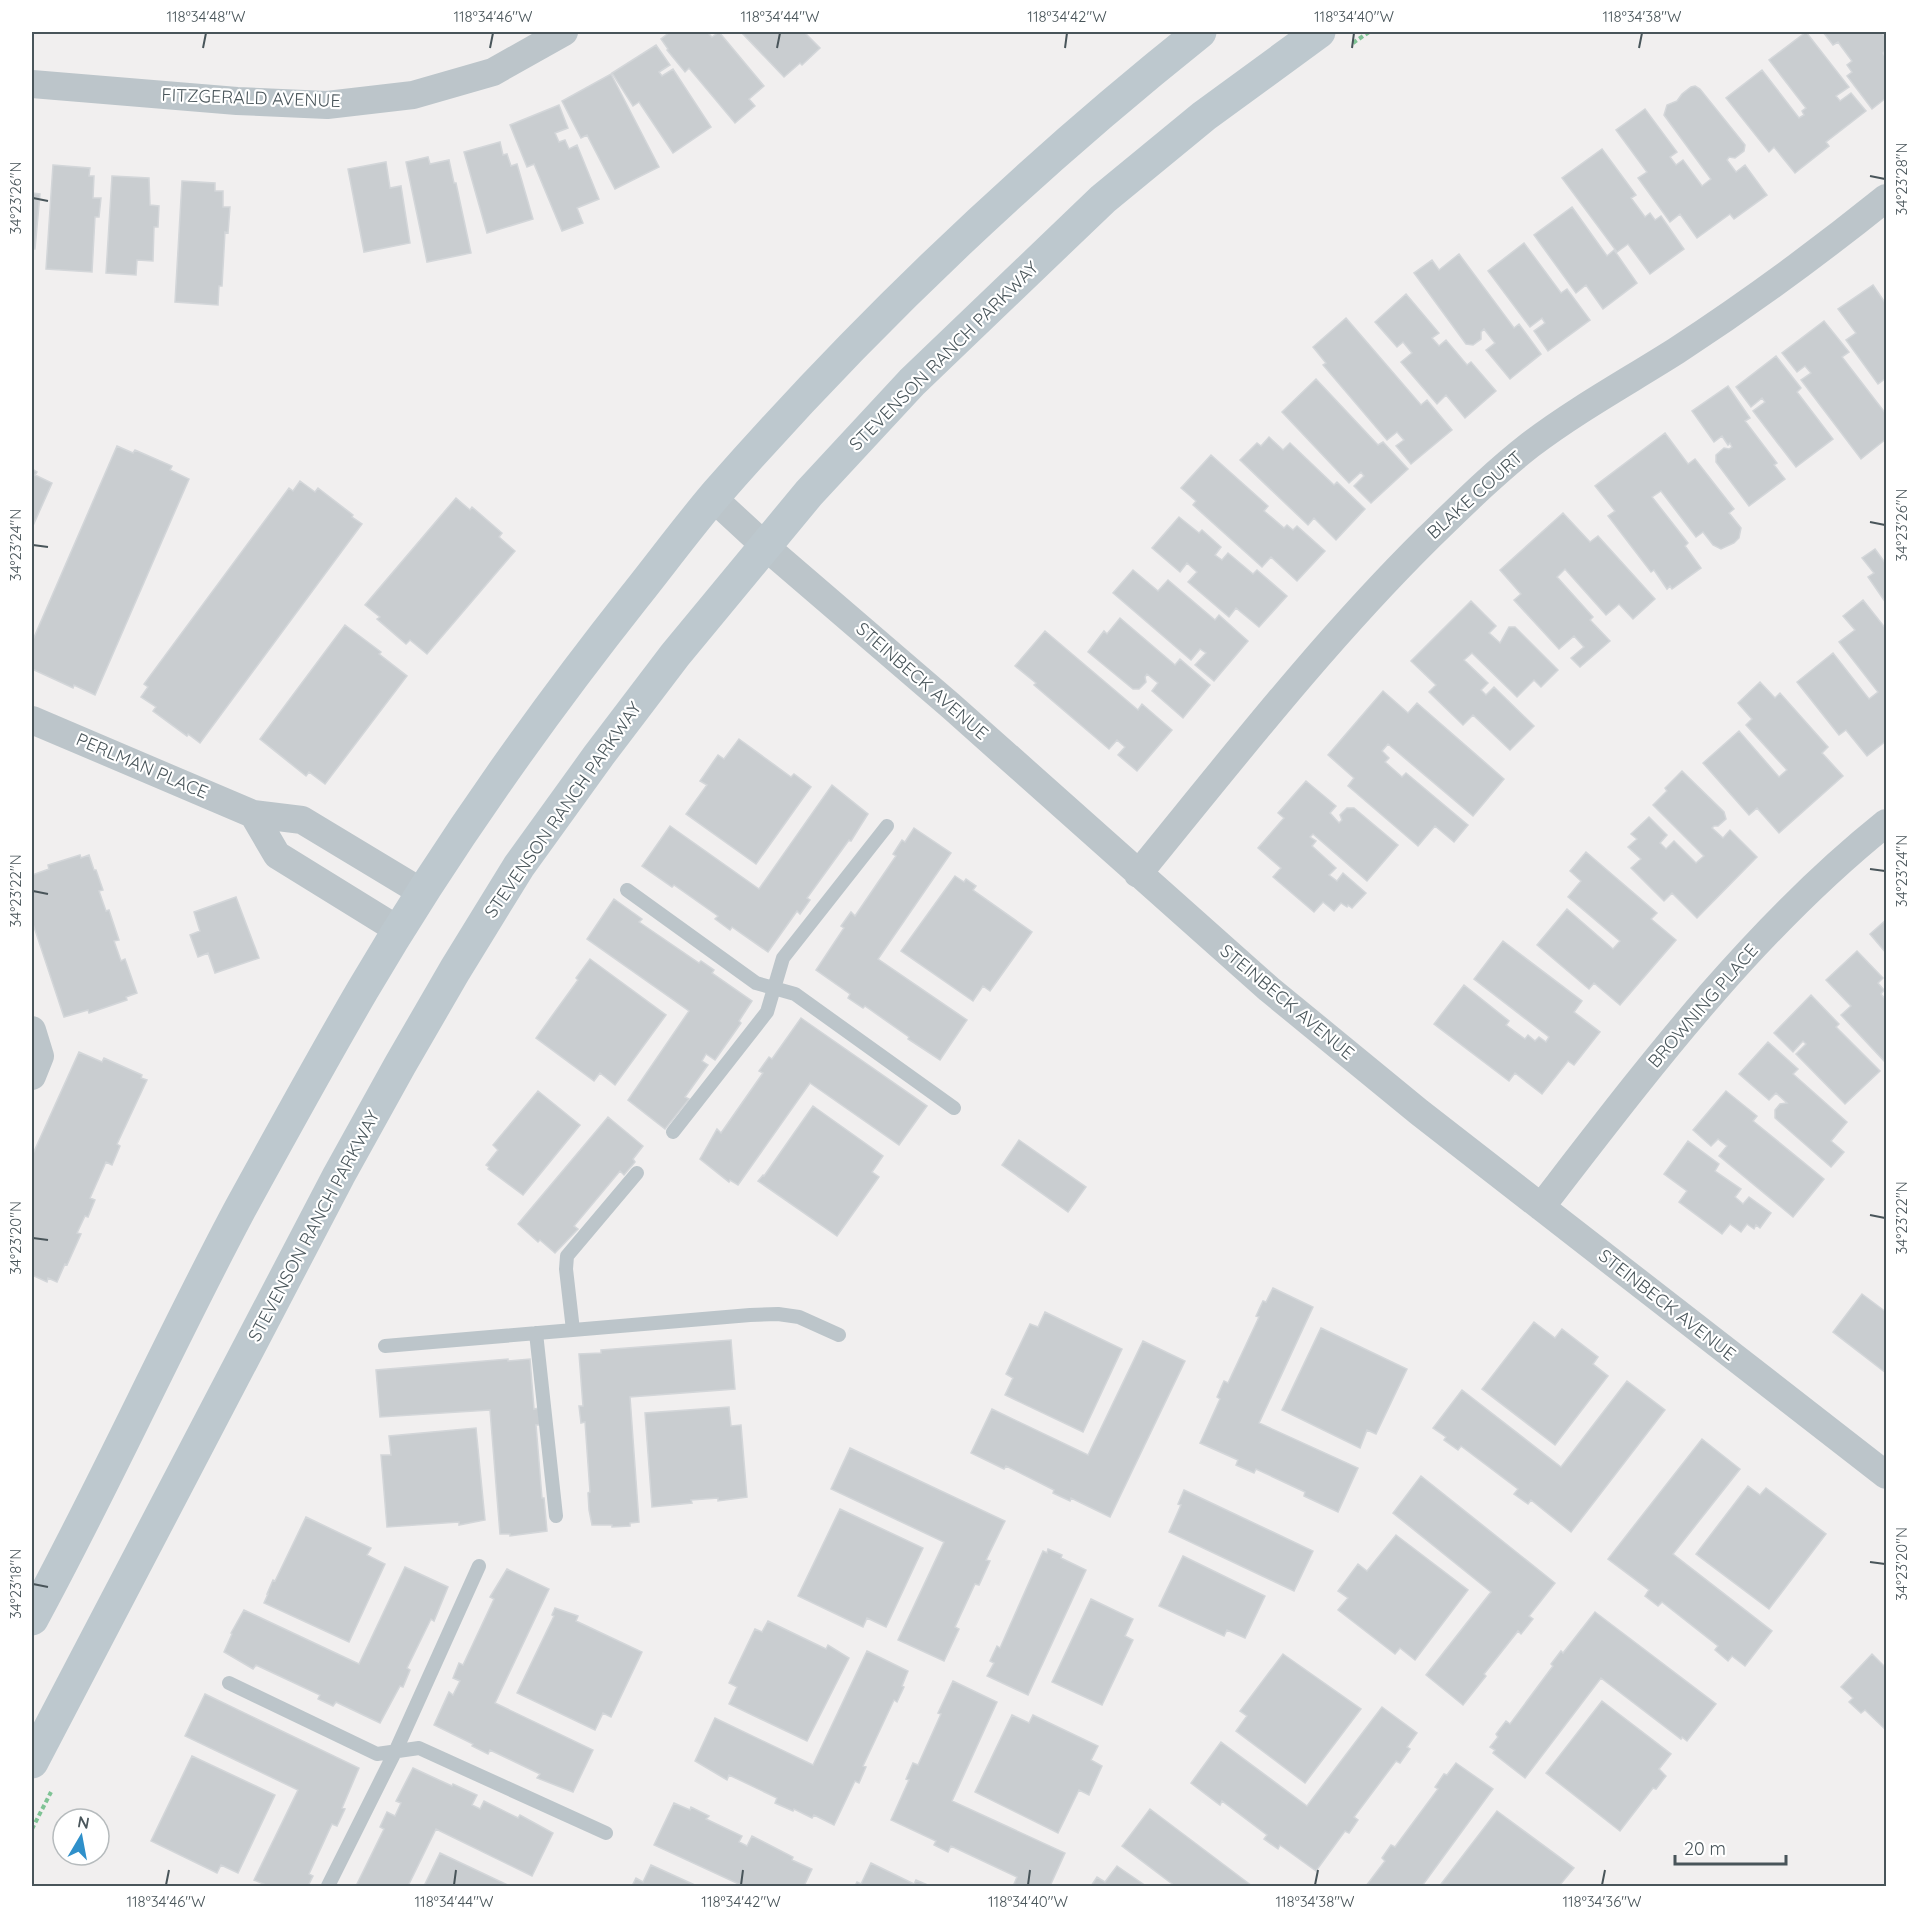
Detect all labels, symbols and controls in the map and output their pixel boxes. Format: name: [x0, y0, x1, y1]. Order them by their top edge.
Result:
text: 118°34'48"W: [166, 7, 246, 26]
text: 118°34'46"W: [453, 7, 533, 26]
text: 118°34'44"W: [741, 7, 820, 26]
text: 118°34'42"W: [1027, 7, 1107, 26]
text: 118°34'40"W: [1314, 7, 1394, 26]
text: 118°34'38"W: [1602, 7, 1682, 26]
street label: FITZGERALD AVENUE: [161, 83, 341, 112]
text: 34°23'28"N: [1892, 143, 1911, 215]
text: 34°23'26"N: [6, 162, 25, 234]
street label: STEVENSON RANCH PARKWAY: [844, 256, 1043, 455]
street label: BLAKE COURT: [1422, 445, 1528, 544]
text: 34°23'26"N: [1892, 489, 1911, 561]
text: 34°23'24"N: [6, 509, 25, 581]
street label: STEINBECK AVENUE: [851, 617, 993, 744]
street label: STEVENSON RANCH PARKWAY: [479, 697, 646, 922]
street label: PERLMAN PLACE: [73, 727, 212, 804]
text: 34°23'24"N: [1892, 835, 1911, 907]
text: 34°23'22"N: [6, 854, 25, 928]
street label: STEINBECK AVENUE: [1216, 939, 1359, 1064]
street label: BROWNING PLACE: [1643, 939, 1763, 1072]
street label: STEVENSON RANCH PARKWAY: [243, 1106, 384, 1345]
text: 34°23'22"N: [1892, 1181, 1911, 1255]
text: 34°23'20"N: [6, 1201, 25, 1275]
street label: STEINBECK AVENUE: [1594, 1244, 1741, 1365]
text: 34°23'20"N: [1892, 1527, 1911, 1601]
text: 34°23'18"N: [6, 1549, 25, 1619]
north arrow: [51, 1807, 111, 1867]
text: N: [76, 1811, 91, 1833]
scale bar: [1675, 1828, 1786, 1866]
text: 20 m: [1684, 1837, 1726, 1860]
text: 118°34'46"W: [126, 1892, 206, 1911]
text: 118°34'44"W: [415, 1892, 494, 1911]
text: 118°34'42"W: [701, 1892, 781, 1911]
text: 118°34'40"W: [988, 1892, 1068, 1911]
text: 118°34'38"W: [1275, 1892, 1355, 1911]
text: 118°34'36"W: [1562, 1892, 1642, 1911]

